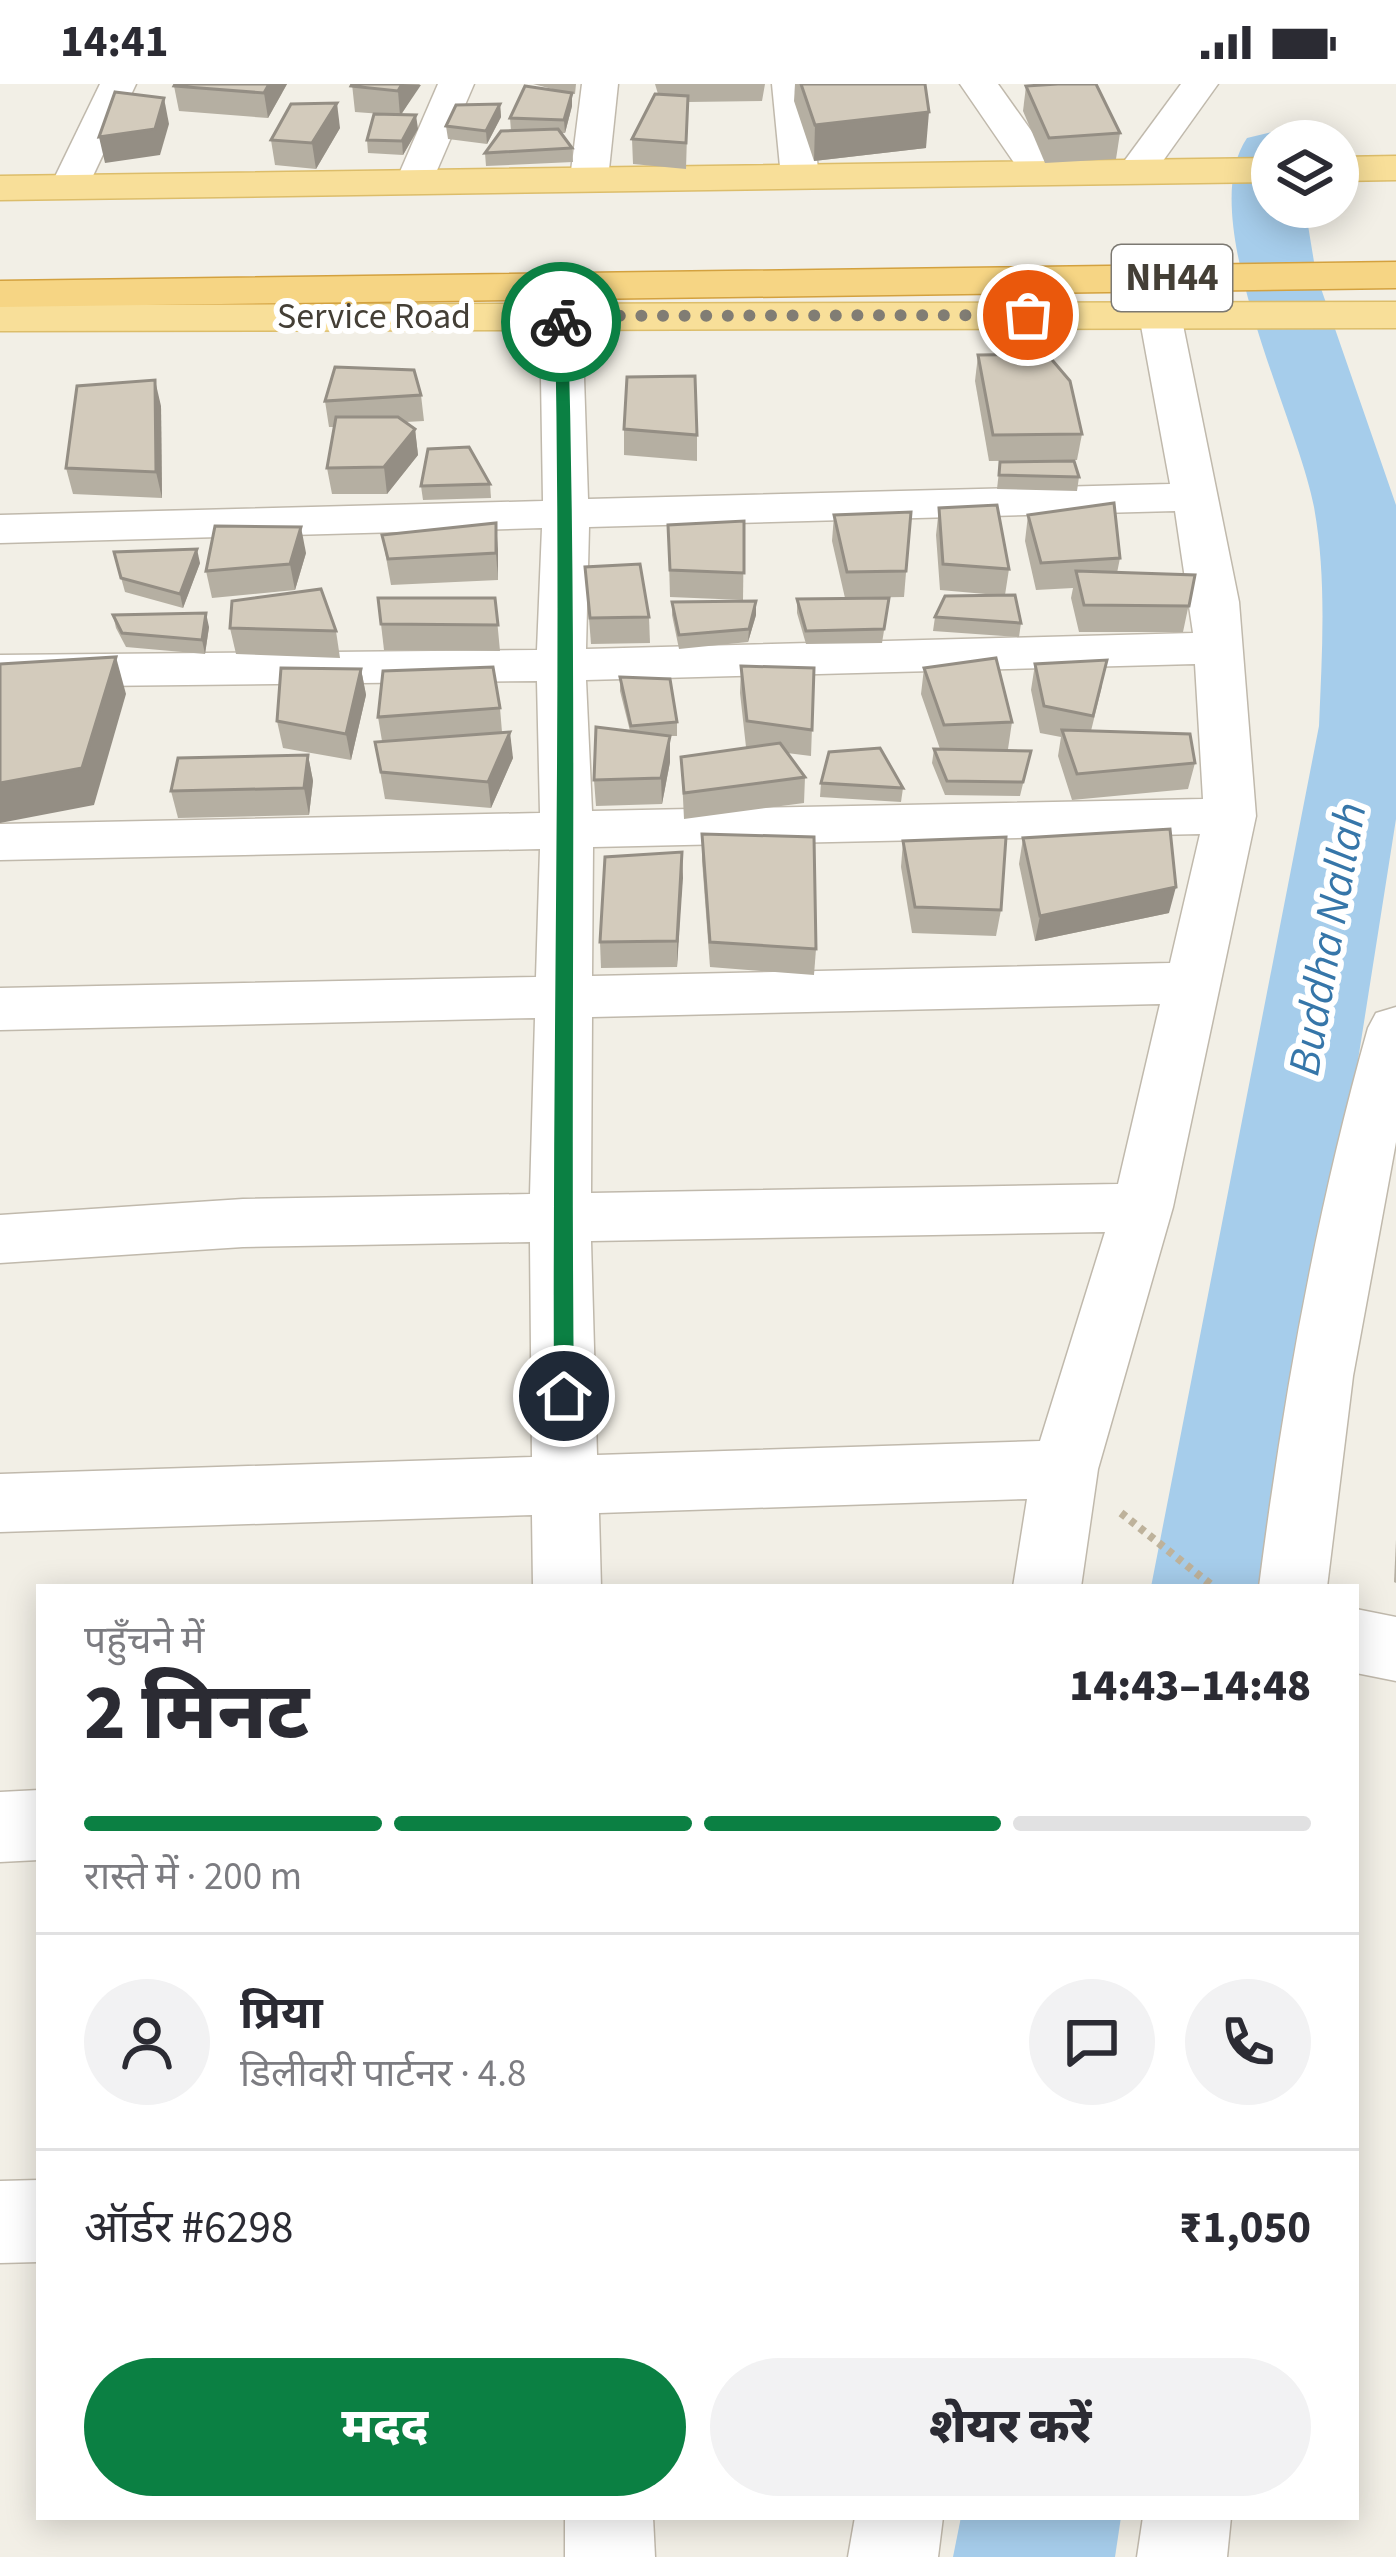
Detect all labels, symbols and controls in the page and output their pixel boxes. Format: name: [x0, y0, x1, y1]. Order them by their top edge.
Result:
text: 14:41: [60, 10, 169, 74]
map controls: [1251, 120, 1359, 228]
button: layers: [1251, 120, 1359, 228]
road number: NH44: [1112, 245, 1232, 311]
courier: [501, 262, 621, 382]
pin: [977, 264, 1079, 366]
icon: bag: [995, 282, 1061, 348]
icon: bike: [528, 289, 594, 355]
street label: Service Road: [277, 291, 471, 342]
water label: Buddha Nallah: [1273, 798, 1383, 1080]
pin: [513, 1345, 615, 1447]
icon: home: [531, 1363, 597, 1429]
text: पहुँचने में: [84, 1613, 204, 1669]
text: 14:43–14:48: [1069, 1654, 1311, 1718]
text: 2 मिनट: [84, 1658, 309, 1769]
text: रास्ते में · 200 m: [84, 1849, 302, 1905]
button: person: [84, 1979, 210, 2105]
button: chat: [1029, 1979, 1155, 2105]
button: phone: [1185, 1979, 1311, 2105]
text: प्रिया: [240, 1982, 323, 2046]
text: डिलीवरी पार्टनर · 4.8: [240, 2046, 526, 2102]
text: ऑर्डर #6298: [84, 2196, 293, 2260]
text: ₹1,050: [1179, 2196, 1311, 2260]
button: मदद: [84, 2358, 686, 2496]
button: शेयर करें: [710, 2358, 1311, 2496]

